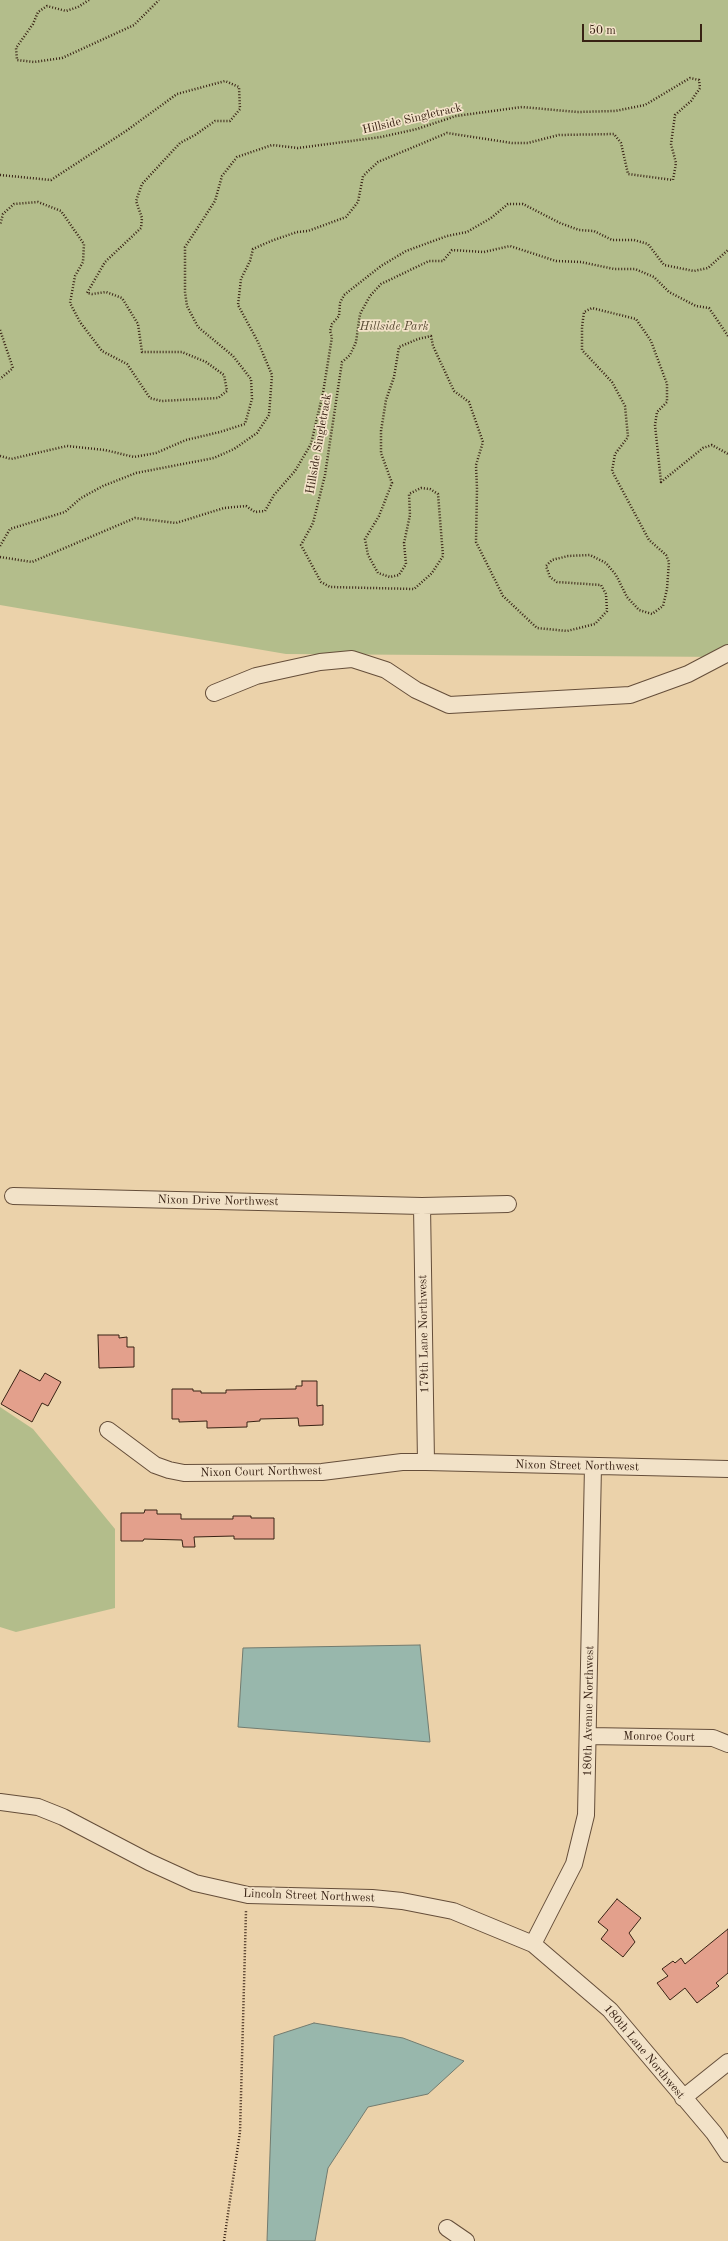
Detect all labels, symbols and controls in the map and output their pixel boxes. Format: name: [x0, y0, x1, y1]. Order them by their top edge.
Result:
scale bar: [584, 16, 704, 42]
text: 50 m: [589, 25, 616, 37]
street label: Hillside Singletrack: [361, 101, 463, 137]
park label: Hillside Park: [359, 320, 429, 334]
street label: Hillside Singletrack: [303, 393, 335, 495]
street label: Nixon Drive Northwest: [157, 1193, 279, 1209]
street label: 179th Lane Northwest: [416, 1274, 432, 1394]
street label: Nixon Street Northwest: [515, 1458, 639, 1474]
street label: Nixon Court Northwest: [200, 1464, 322, 1480]
street label: 180th Avenue Northwest: [581, 1645, 597, 1777]
street label: Monroe Court: [623, 1729, 695, 1745]
street label: Lincoln Street Northwest: [243, 1887, 375, 1905]
street label: 180th Lane Northwest: [600, 2002, 688, 2102]

